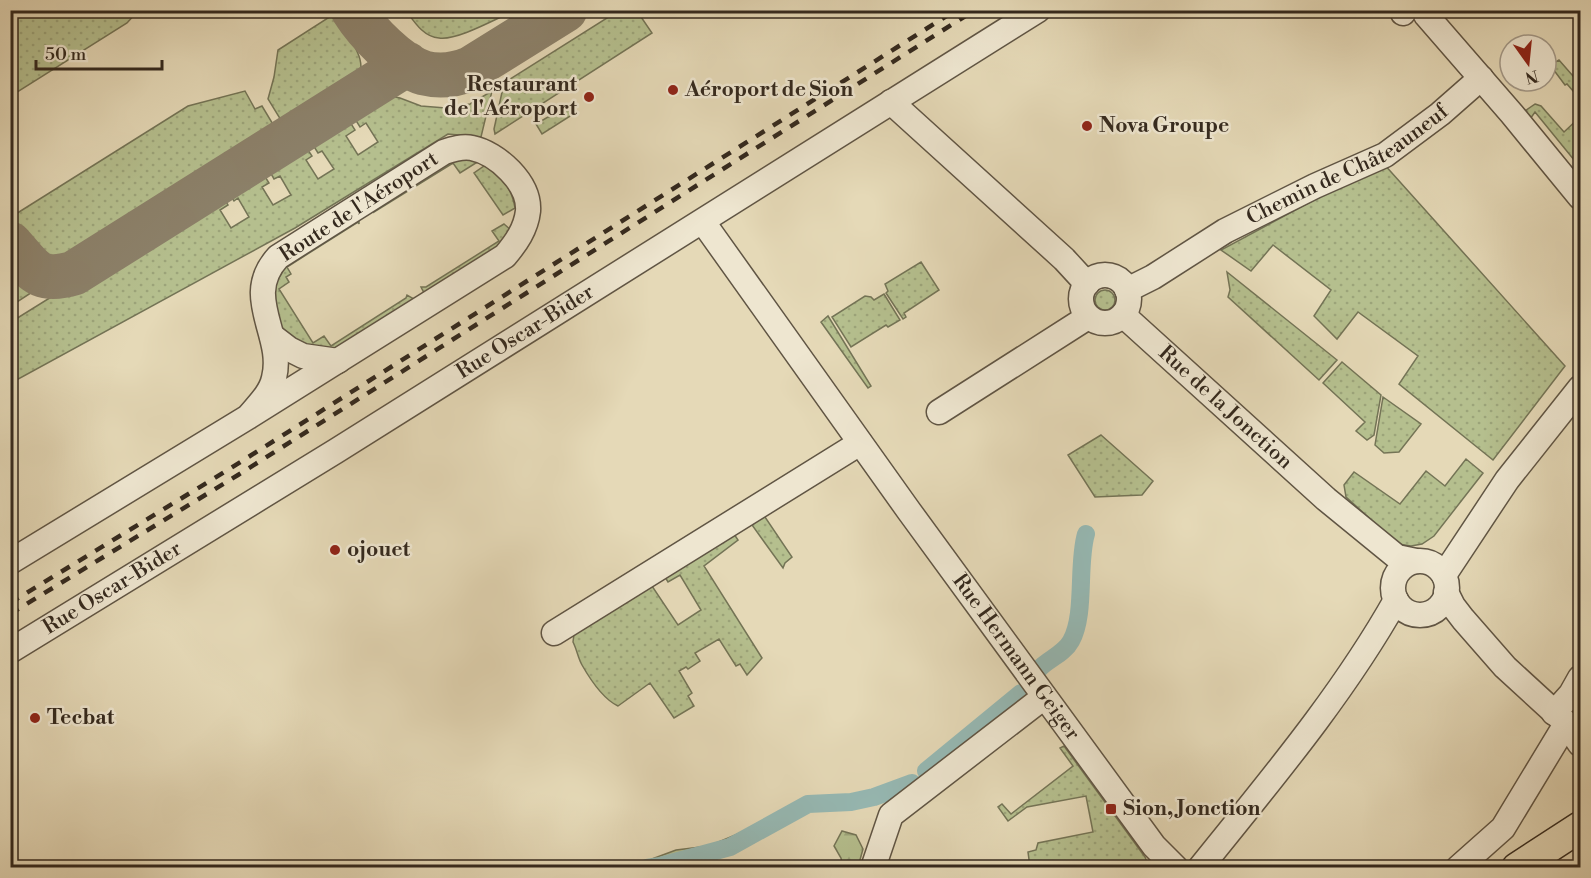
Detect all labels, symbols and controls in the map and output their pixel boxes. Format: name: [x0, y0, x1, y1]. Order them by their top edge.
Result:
scale bar: [36, 33, 162, 71]
north arrow: [1498, 33, 1558, 93]
text: 50 m: [45, 43, 87, 66]
text: N: [1523, 65, 1540, 88]
place label: Restaurant de l'Aéroport: [444, 72, 578, 122]
place label: Aéroport de Sion: [684, 77, 853, 103]
marker: Aéroport de Sion: [666, 83, 680, 97]
marker: Restaurant de l'Aéroport: [582, 90, 596, 104]
street label: Chemin de Châteauneuf: [1242, 98, 1455, 231]
place label: Nova Groupe: [1099, 113, 1229, 139]
marker: Nova Groupe: [1080, 119, 1094, 133]
street label: Route de l'Aéroport: [275, 146, 444, 268]
street label: Rue Oscar-Bider: [452, 279, 599, 385]
street label: Rue de la Jonction: [1153, 340, 1298, 475]
street label: Rue Oscar-Bider: [38, 536, 186, 641]
place label: ojouet: [347, 537, 411, 563]
marker: ojouet: [328, 543, 342, 557]
street label: Rue Hermann Geiger: [946, 569, 1085, 746]
place label: Tecbat: [47, 705, 115, 731]
marker: Tecbat: [28, 711, 42, 725]
place label: Sion, Jonction: [1123, 796, 1261, 822]
marker: Sion, Jonction: [1104, 802, 1118, 816]

